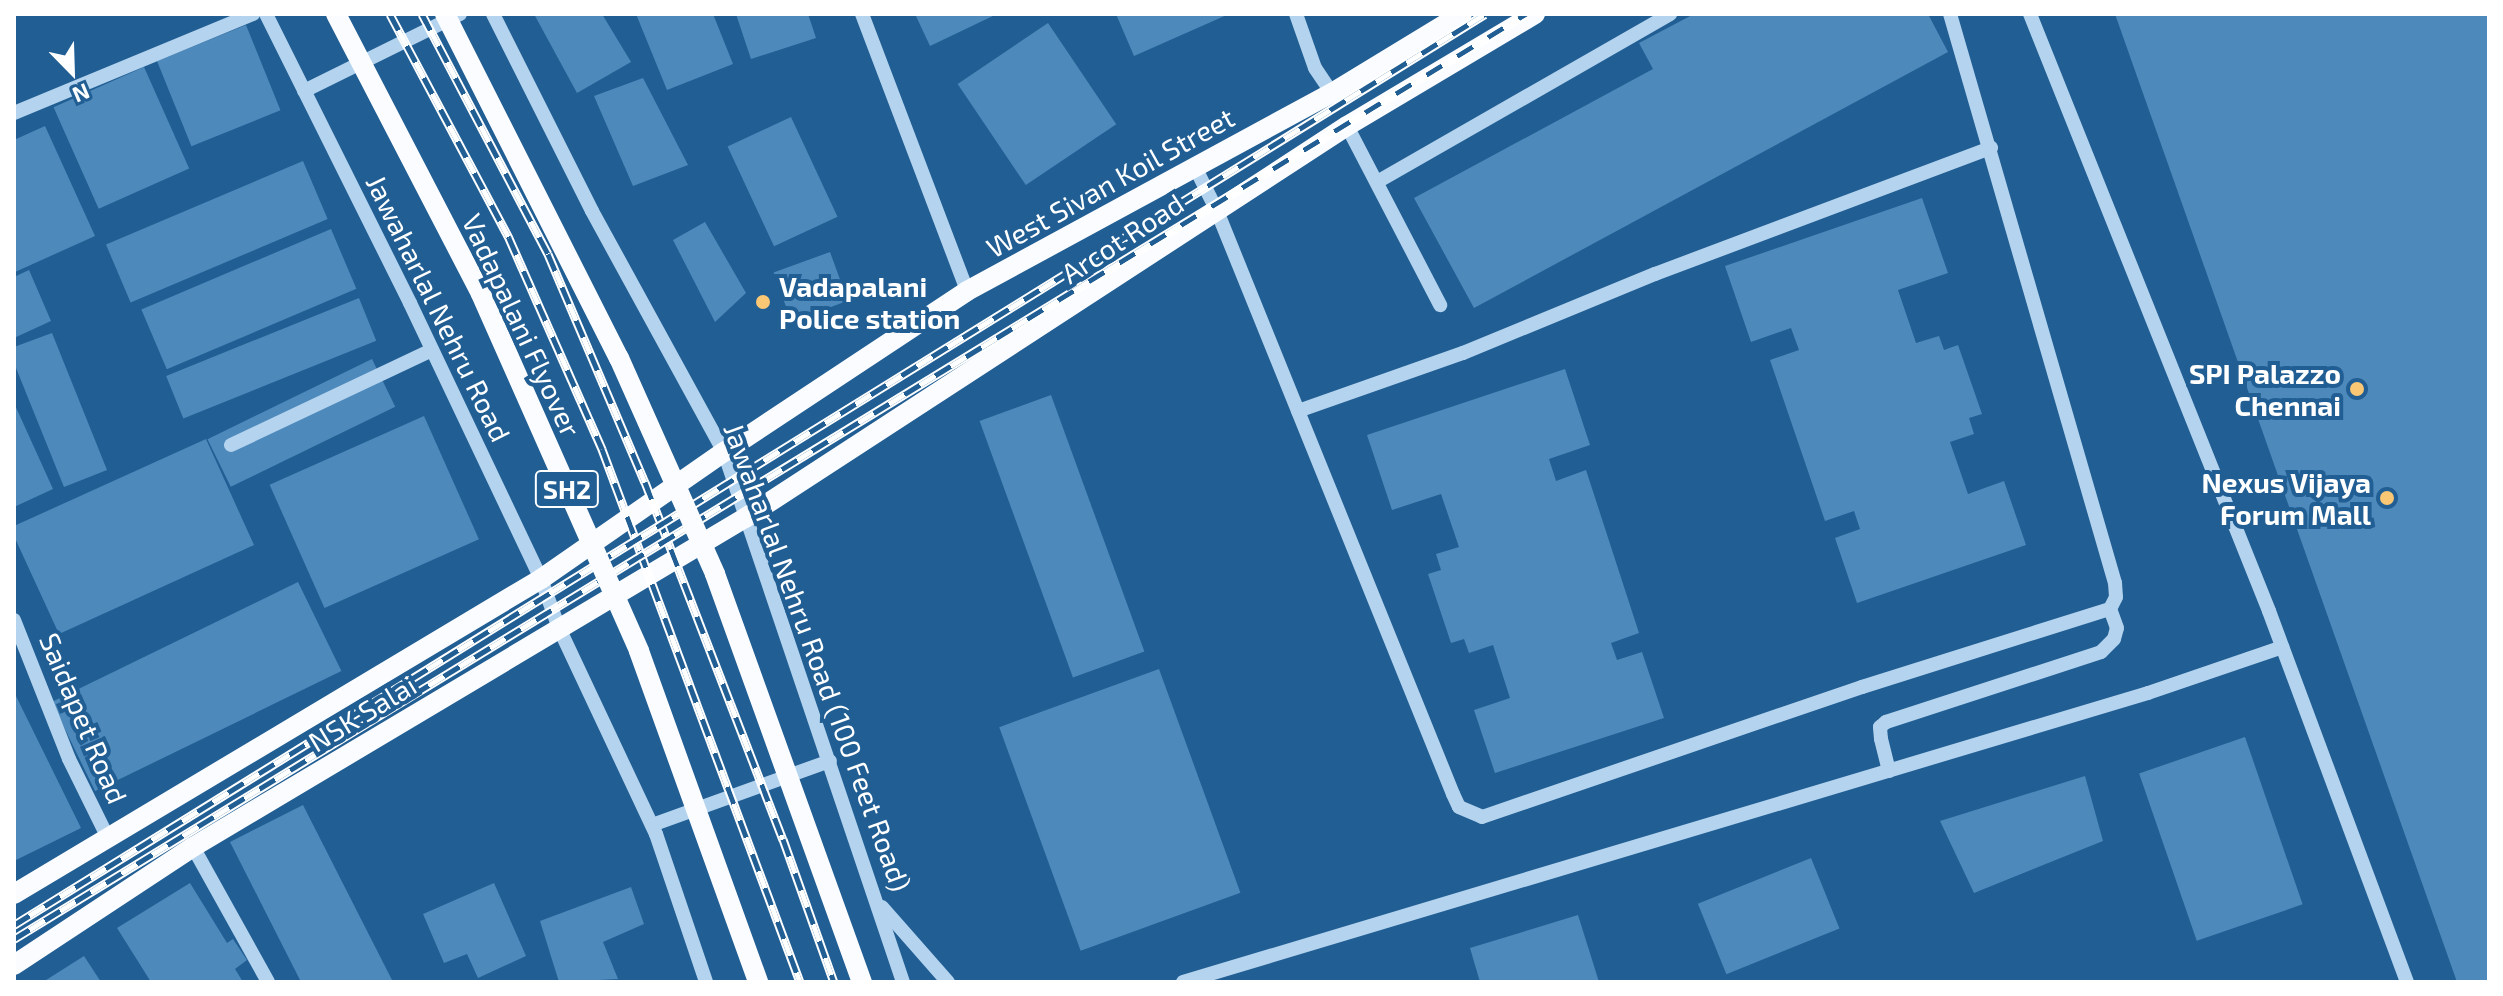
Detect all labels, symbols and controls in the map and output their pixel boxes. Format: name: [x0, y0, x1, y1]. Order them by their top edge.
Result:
north arrow: [32, 32, 112, 112]
text: N: [69, 79, 94, 109]
street label: West Sivan Koil Street: [980, 100, 1240, 264]
street label: Jawaharlal Nehru Road: [360, 169, 518, 447]
street label: Arcot Road: [1055, 186, 1189, 290]
street label: Vadapalani Flyover: [456, 208, 588, 442]
place label: Vadapalani Police station: [779, 269, 960, 335]
marker: Vadapalani Police station: [754, 293, 772, 311]
place label: SPI Palazzo Chennai: [2189, 356, 2341, 422]
marker: SPI Palazzo Chennai: [2348, 380, 2366, 398]
street label: Jawaharlal Nehru Road (100 Feet Road): [717, 418, 919, 896]
place label: Nexus Vijaya Forum Mall: [2201, 465, 2371, 531]
road number: SH2: [533, 467, 601, 511]
marker: Nexus Vijaya Forum Mall: [2378, 489, 2396, 507]
street label: Saidapet Road: [33, 628, 135, 808]
street label: NSK Salai: [302, 668, 422, 758]

